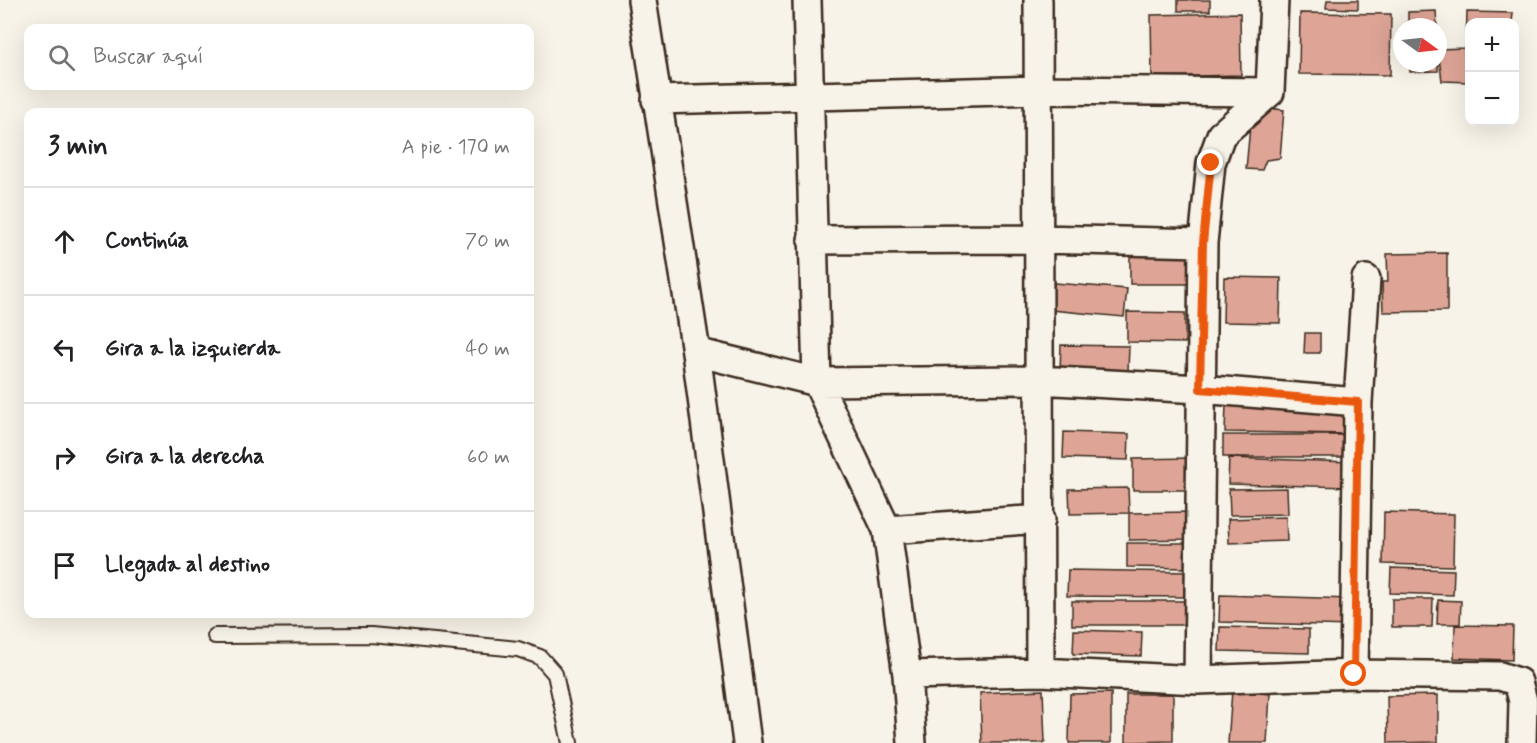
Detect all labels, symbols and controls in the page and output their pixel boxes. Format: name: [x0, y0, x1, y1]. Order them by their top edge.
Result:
north arrow: [1393, 18, 1447, 72]
map controls: [1465, 18, 1519, 126]
button: +: [1465, 18, 1519, 72]
search box: [24, 24, 534, 90]
icon: search: [45, 41, 78, 74]
text: Buscar aquí: [93, 43, 204, 71]
button: −: [1465, 72, 1519, 126]
text: 3 min: [48, 130, 108, 164]
text: A pie · 170 m: [402, 134, 510, 161]
route end: [1197, 149, 1223, 175]
icon: ahead: [48, 225, 81, 258]
text: Continúa: [105, 227, 189, 255]
text: 70 m: [465, 228, 510, 255]
icon: left: [48, 333, 81, 366]
text: Gira a la izquierda: [105, 335, 280, 363]
text: 40 m: [466, 336, 510, 363]
icon: right: [48, 441, 81, 474]
text: Gira a la derecha: [105, 443, 265, 471]
text: 60 m: [467, 444, 510, 471]
icon: arrive: [48, 549, 81, 582]
text: Llegada al destino: [105, 551, 270, 579]
route start: [1340, 660, 1366, 686]

